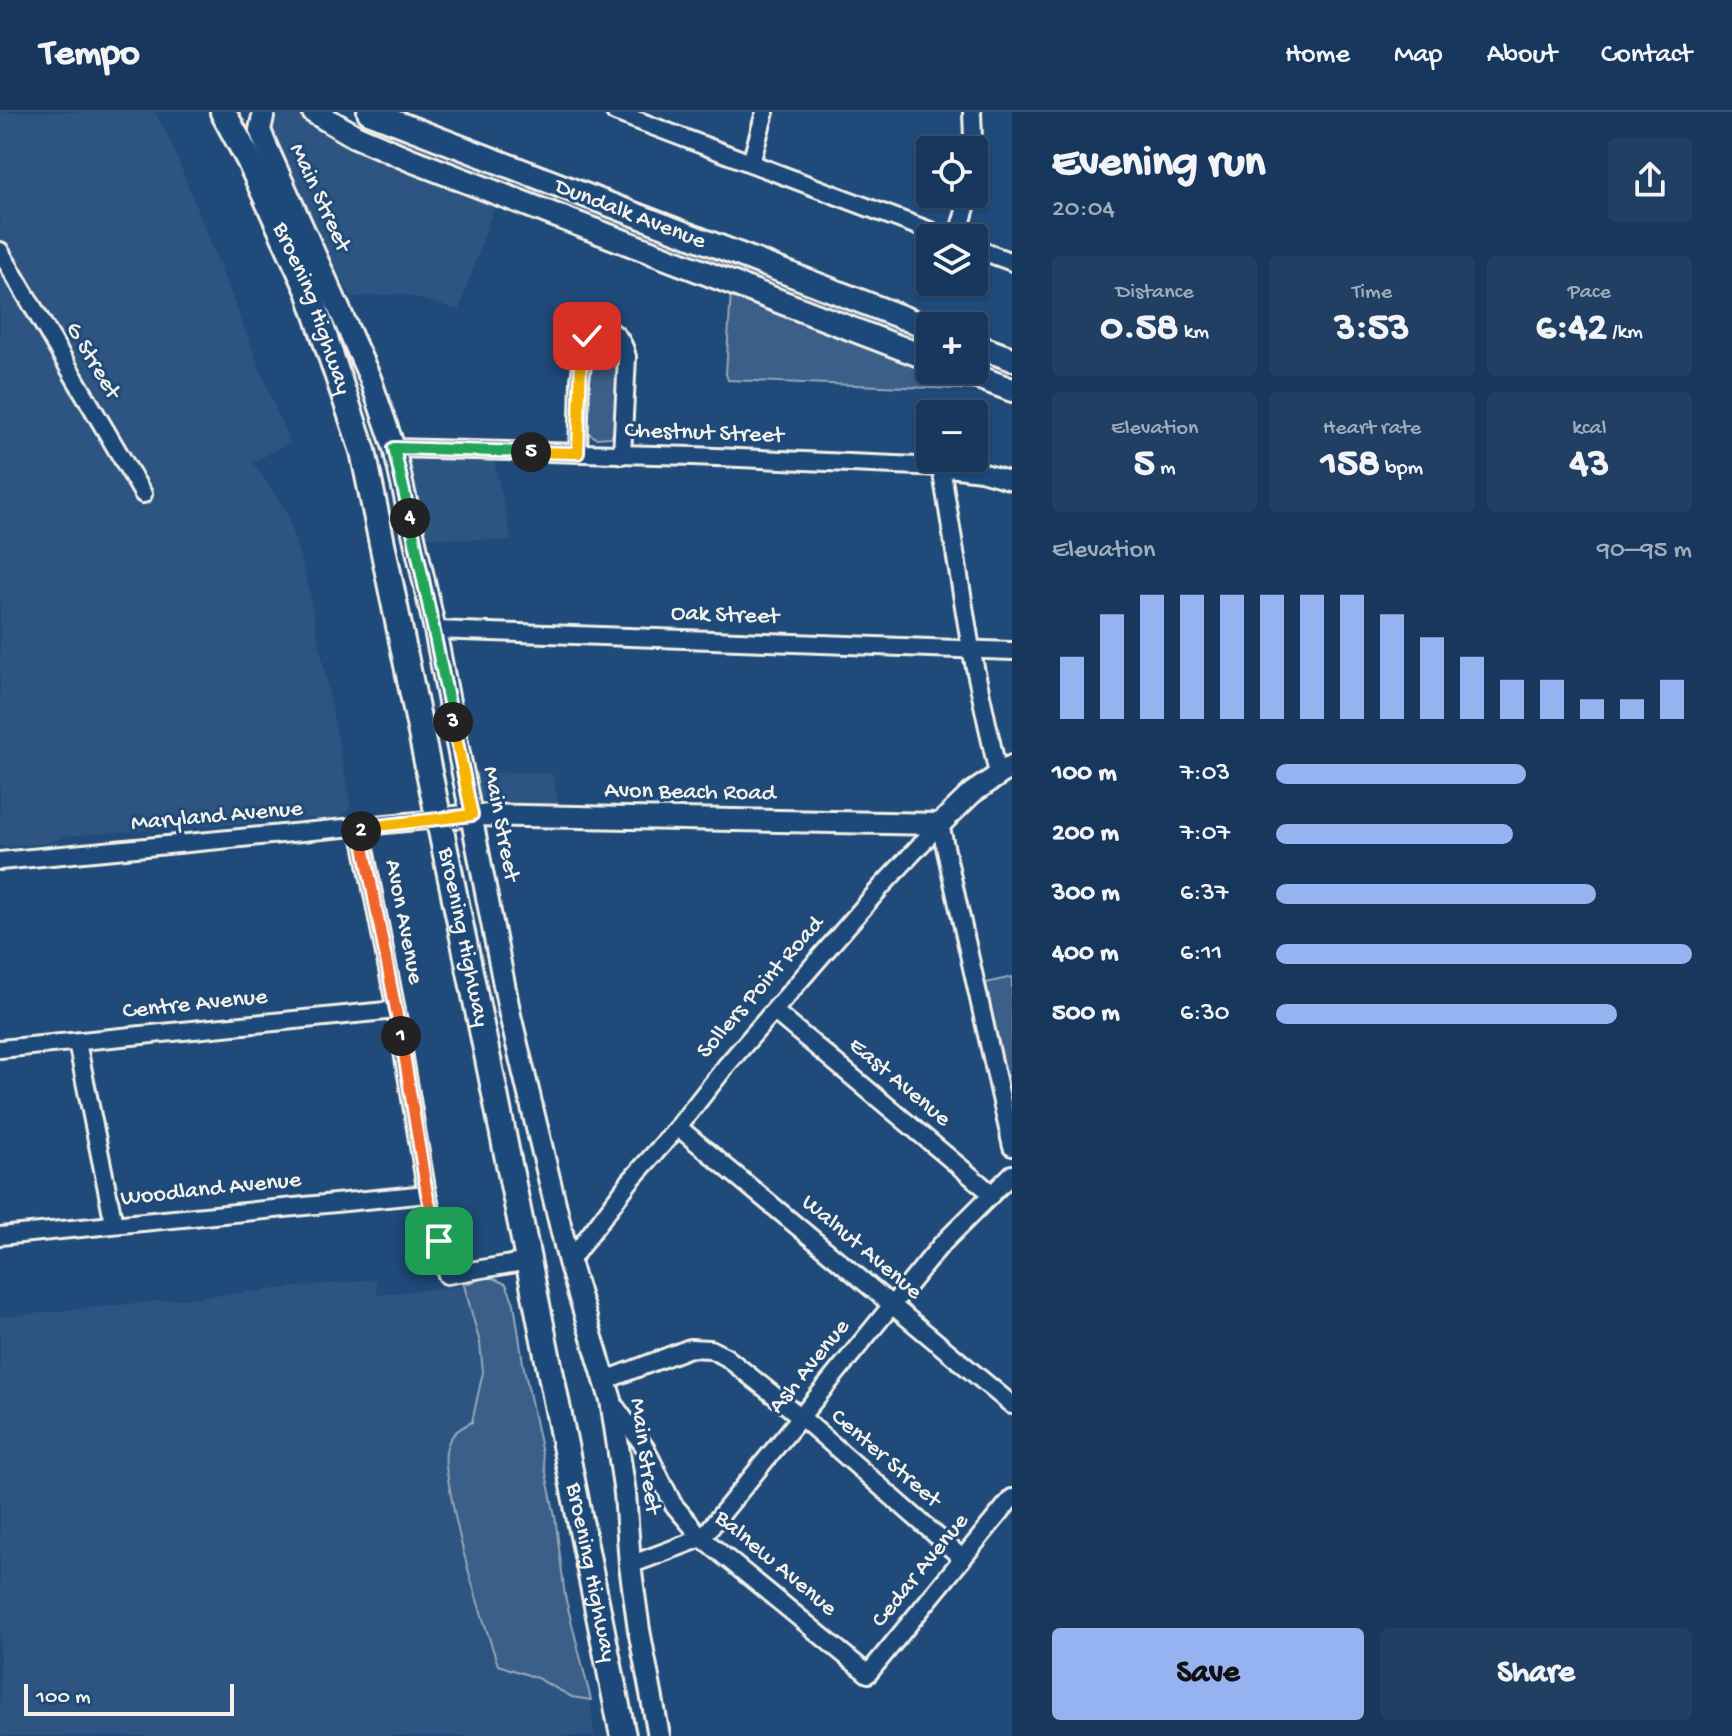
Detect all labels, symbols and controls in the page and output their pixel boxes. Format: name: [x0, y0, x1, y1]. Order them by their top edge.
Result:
text: Tempo: [40, 33, 140, 77]
text: Home: [1285, 39, 1350, 72]
text: Map: [1394, 39, 1443, 72]
text: About: [1487, 39, 1557, 72]
text: Contact: [1601, 39, 1692, 72]
map controls: [916, 136, 988, 472]
button: locate: [916, 136, 988, 208]
button: share: [1608, 138, 1692, 222]
street label: Main Street: [281, 139, 358, 259]
text: Evening run: [1052, 139, 1265, 191]
street label: Dundalk Avenue: [548, 172, 710, 257]
text: 20:04: [1052, 195, 1115, 226]
street label: Broening Highway: [265, 217, 357, 399]
button: layers: [916, 224, 988, 296]
text: Distance: [1116, 280, 1194, 306]
text: Time: [1352, 280, 1392, 306]
text: Pace: [1568, 280, 1611, 306]
pin: [553, 302, 621, 370]
text: 0.58: [1100, 306, 1178, 353]
text: 3:53: [1334, 306, 1410, 353]
text: 6:42: [1536, 306, 1607, 353]
button: +: [916, 312, 988, 384]
icon: check: [565, 314, 609, 358]
street label: G Street: [58, 317, 127, 407]
text: km: [1178, 320, 1209, 346]
text: /km: [1607, 320, 1643, 346]
button: −: [916, 400, 988, 472]
text: Elevation: [1111, 416, 1198, 442]
text: Heart rate: [1323, 416, 1421, 442]
text: kcal: [1572, 416, 1606, 442]
street label: Chestnut Street: [624, 417, 786, 451]
pin: 5: [511, 432, 551, 472]
text: 5: [525, 439, 537, 465]
text: 5: [1134, 442, 1155, 489]
text: 158: [1321, 442, 1380, 489]
text: 43: [1569, 442, 1609, 489]
text: m: [1155, 456, 1176, 482]
text: bpm: [1380, 456, 1423, 482]
pin: 4: [390, 498, 430, 538]
text: 4: [405, 505, 415, 531]
text: Elevation: [1052, 536, 1155, 567]
text: 90–95 m: [1597, 536, 1692, 567]
street label: Oak Street: [670, 600, 782, 632]
pin: 3: [433, 702, 473, 742]
text: 3: [447, 709, 459, 735]
text: 100 m: [1052, 759, 1117, 790]
text: 7:03: [1180, 759, 1230, 790]
street label: Main Street: [475, 764, 526, 886]
street label: Avon Beach Road: [604, 777, 778, 809]
street label: Maryland Avenue: [130, 795, 305, 839]
pin: 2: [341, 811, 381, 851]
text: 2: [356, 818, 366, 844]
text: 200 m: [1052, 819, 1119, 850]
text: 7:07: [1180, 819, 1230, 850]
street label: Broening Highway: [430, 844, 496, 1030]
street label: Avon Avenue: [377, 857, 429, 987]
text: 300 m: [1052, 879, 1120, 910]
text: 6:37: [1180, 879, 1228, 910]
street label: Sollers Point Road: [691, 909, 832, 1065]
text: 400 m: [1052, 939, 1118, 970]
text: 6:11: [1180, 939, 1222, 970]
street label: Centre Avenue: [121, 983, 269, 1027]
text: 500 m: [1052, 999, 1120, 1030]
text: 6:30: [1180, 999, 1230, 1030]
pin: 1: [381, 1016, 421, 1056]
text: 1: [397, 1023, 405, 1049]
street label: East Avenue: [842, 1032, 957, 1135]
street label: Woodland Avenue: [119, 1166, 303, 1214]
street label: Walnut Avenue: [794, 1189, 928, 1307]
pin: [405, 1207, 473, 1275]
icon: arrive: [417, 1219, 461, 1263]
street label: Ash Avenue: [763, 1313, 857, 1420]
street label: Main Street: [622, 1396, 667, 1518]
street label: Center Street: [824, 1403, 948, 1516]
street label: Broening Highway: [558, 1479, 622, 1665]
street label: Balnew Avenue: [707, 1504, 843, 1624]
street label: Cedar Avenue: [866, 1507, 976, 1634]
button: Save: [1052, 1628, 1364, 1720]
button: Share: [1380, 1628, 1692, 1720]
scale bar: [24, 1680, 234, 1716]
text: 100 m: [36, 1685, 91, 1711]

